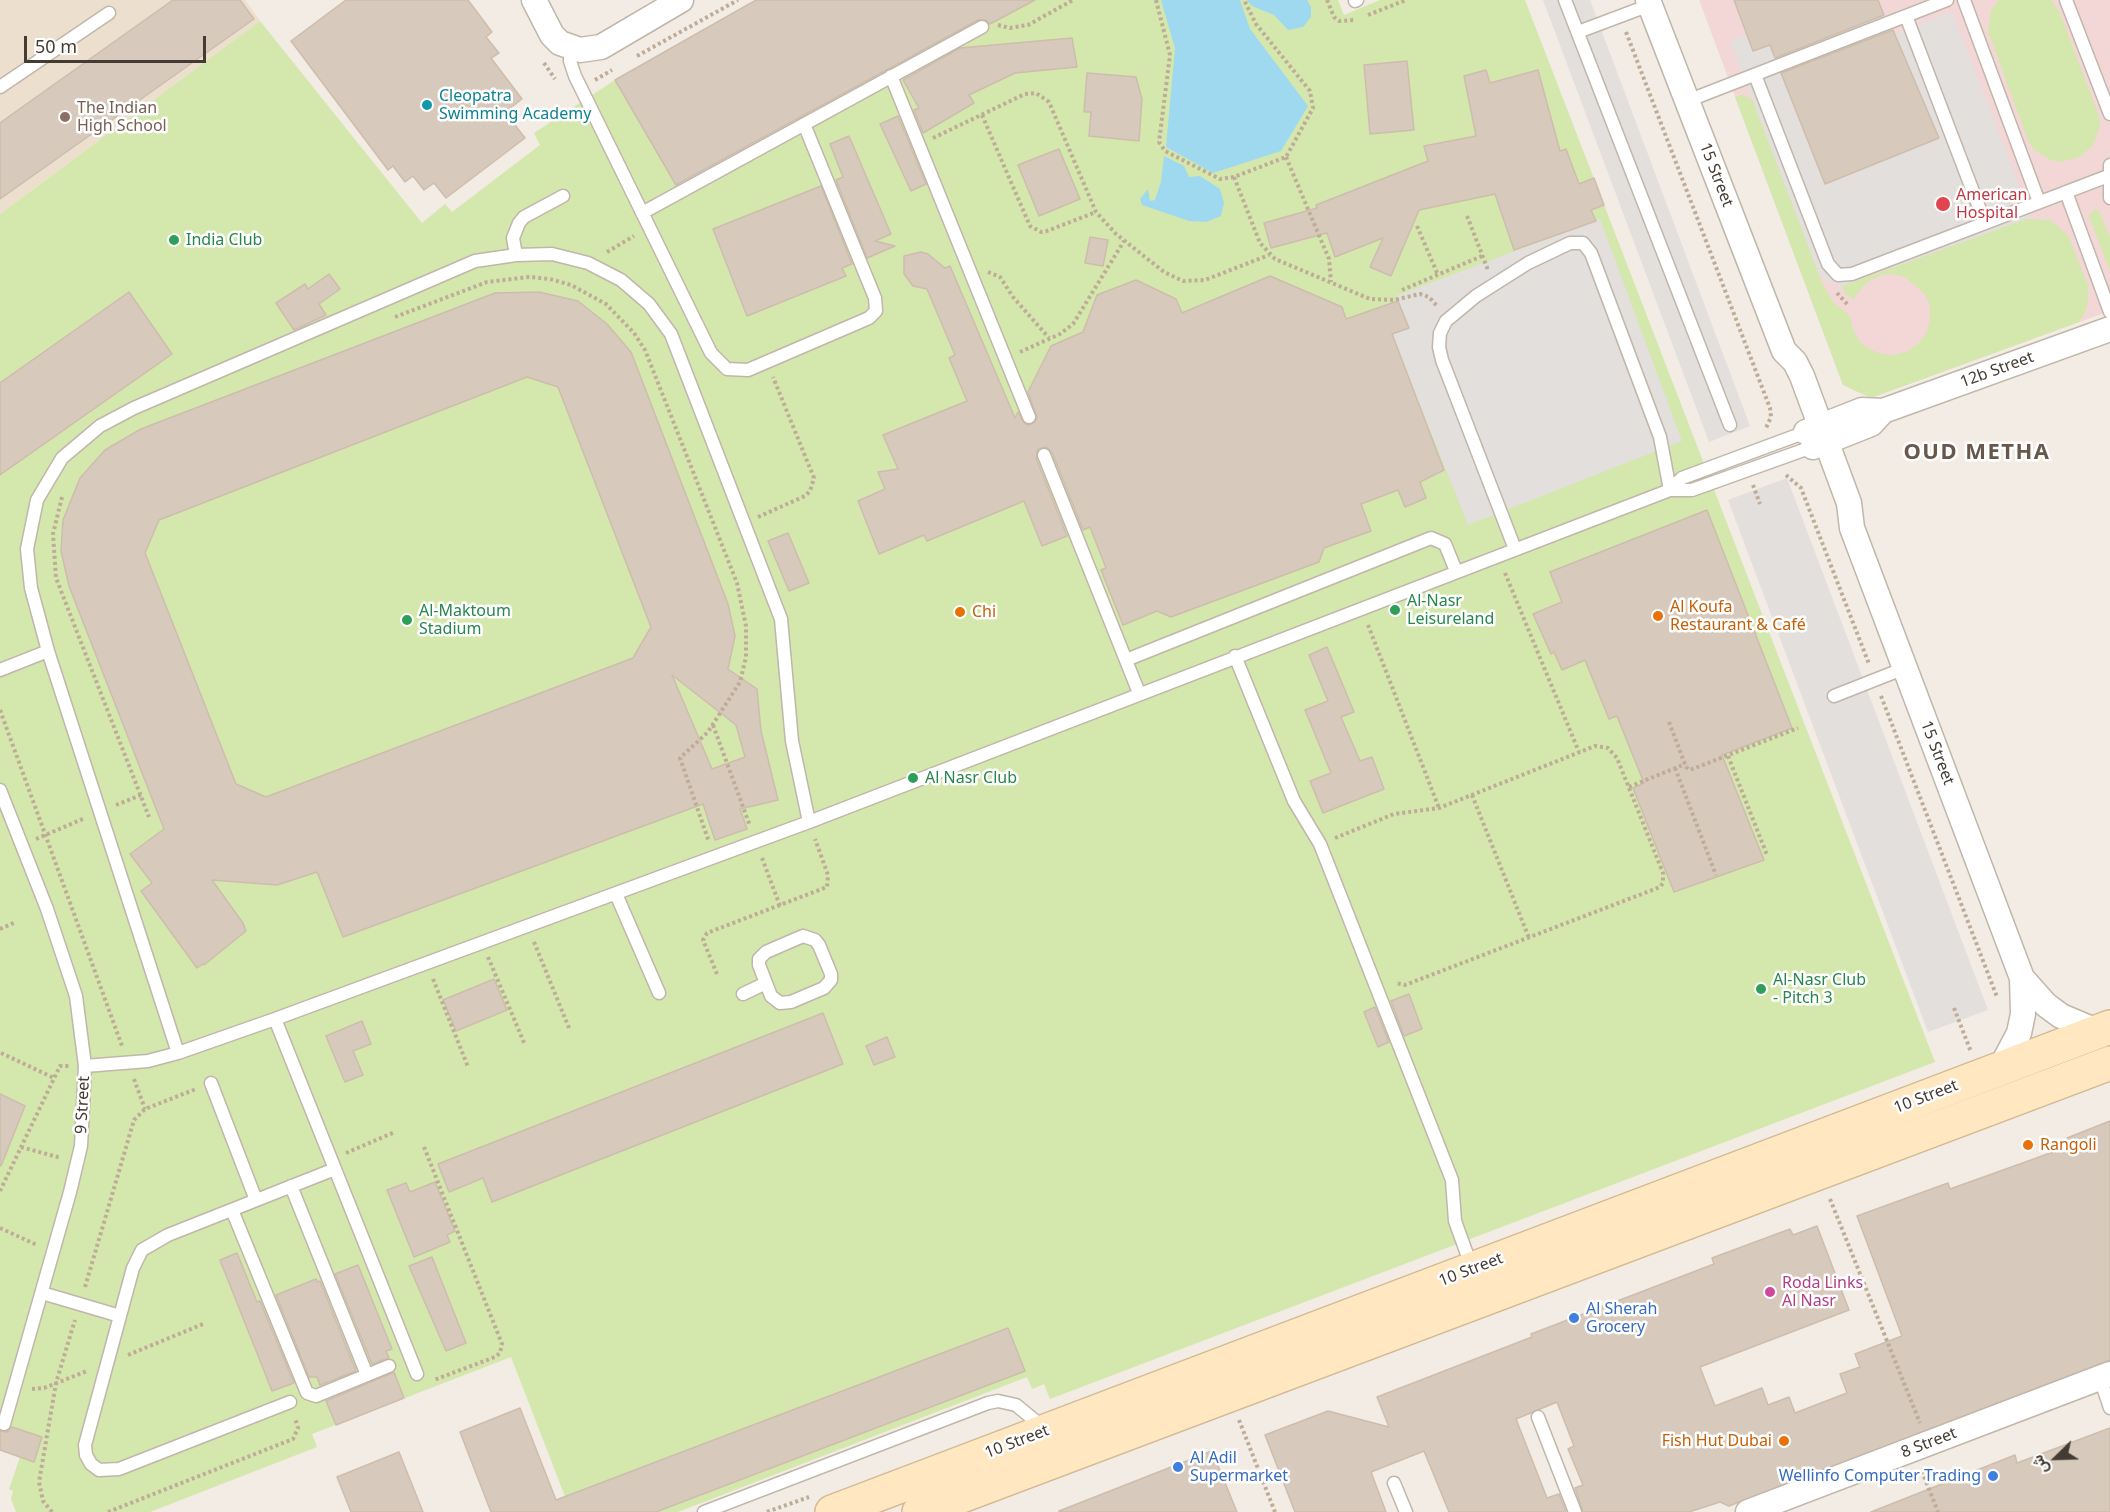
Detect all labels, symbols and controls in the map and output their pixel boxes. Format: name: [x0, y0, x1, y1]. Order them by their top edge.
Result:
scale bar: [27, 24, 208, 62]
text: 50 m: [35, 34, 77, 58]
place label: Cleopatra Swimming Academy: [439, 86, 591, 124]
place label: The Indian High School: [77, 98, 167, 136]
marker: Cleopatra Swimming Academy: [420, 98, 434, 112]
marker: The Indian High School: [58, 110, 72, 124]
street label: 15 Street: [1695, 140, 1737, 210]
place label: American Hospital: [1956, 185, 2027, 223]
marker: American Hospital: [1934, 195, 1952, 213]
place label: India Club: [186, 230, 262, 250]
marker: India Club: [167, 233, 181, 247]
street label: 12b Street: [1958, 348, 2036, 392]
district label: OUD METHA: [1903, 440, 2051, 466]
place label: Al-Nasr Leisureland: [1407, 591, 1494, 629]
place label: Al Koufa Restaurant & Café: [1670, 597, 1806, 635]
place label: Al-Maktoum Stadium: [419, 601, 511, 639]
place label: Chi: [972, 602, 996, 622]
marker: Al-Nasr Leisureland: [1388, 603, 1402, 617]
marker: Chi: [953, 605, 967, 619]
marker: Al Koufa Restaurant & Café: [1651, 609, 1665, 623]
marker: Al-Maktoum Stadium: [400, 613, 414, 627]
street label: 15 Street: [1916, 718, 1958, 788]
place label: Al Nasr Club: [925, 768, 1017, 788]
marker: Al Nasr Club: [906, 771, 920, 785]
place label: Al-Nasr Club - Pitch 3: [1773, 970, 1866, 1008]
marker: Al-Nasr Club - Pitch 3: [1754, 982, 1768, 996]
street label: 9 Street: [72, 1076, 94, 1134]
street label: 10 Street: [1891, 1076, 1961, 1118]
place label: Rangoli: [2040, 1135, 2097, 1155]
marker: Rangoli: [2021, 1138, 2035, 1152]
street label: 10 Street: [1436, 1249, 1506, 1291]
place label: Roda Links Al Nasr: [1782, 1273, 1863, 1311]
marker: Roda Links Al Nasr: [1763, 1285, 1777, 1299]
place label: Al Sherah Grocery: [1586, 1299, 1657, 1337]
marker: Al Sherah Grocery: [1567, 1311, 1581, 1325]
street label: 10 Street: [982, 1421, 1052, 1463]
street label: 8 Street: [1898, 1424, 1960, 1462]
north arrow: [2026, 1428, 2086, 1488]
place label: Fish Hut Dubai: [1662, 1431, 1772, 1451]
marker: Fish Hut Dubai: [1777, 1434, 1791, 1448]
place label: Al Adil Supermarket: [1190, 1448, 1288, 1486]
text: ش: [2026, 1452, 2053, 1478]
marker: Al Adil Supermarket: [1171, 1460, 1185, 1474]
place label: Wellinfo Computer Trading: [1779, 1466, 1981, 1486]
marker: Wellinfo Computer Trading: [1986, 1469, 2000, 1483]

